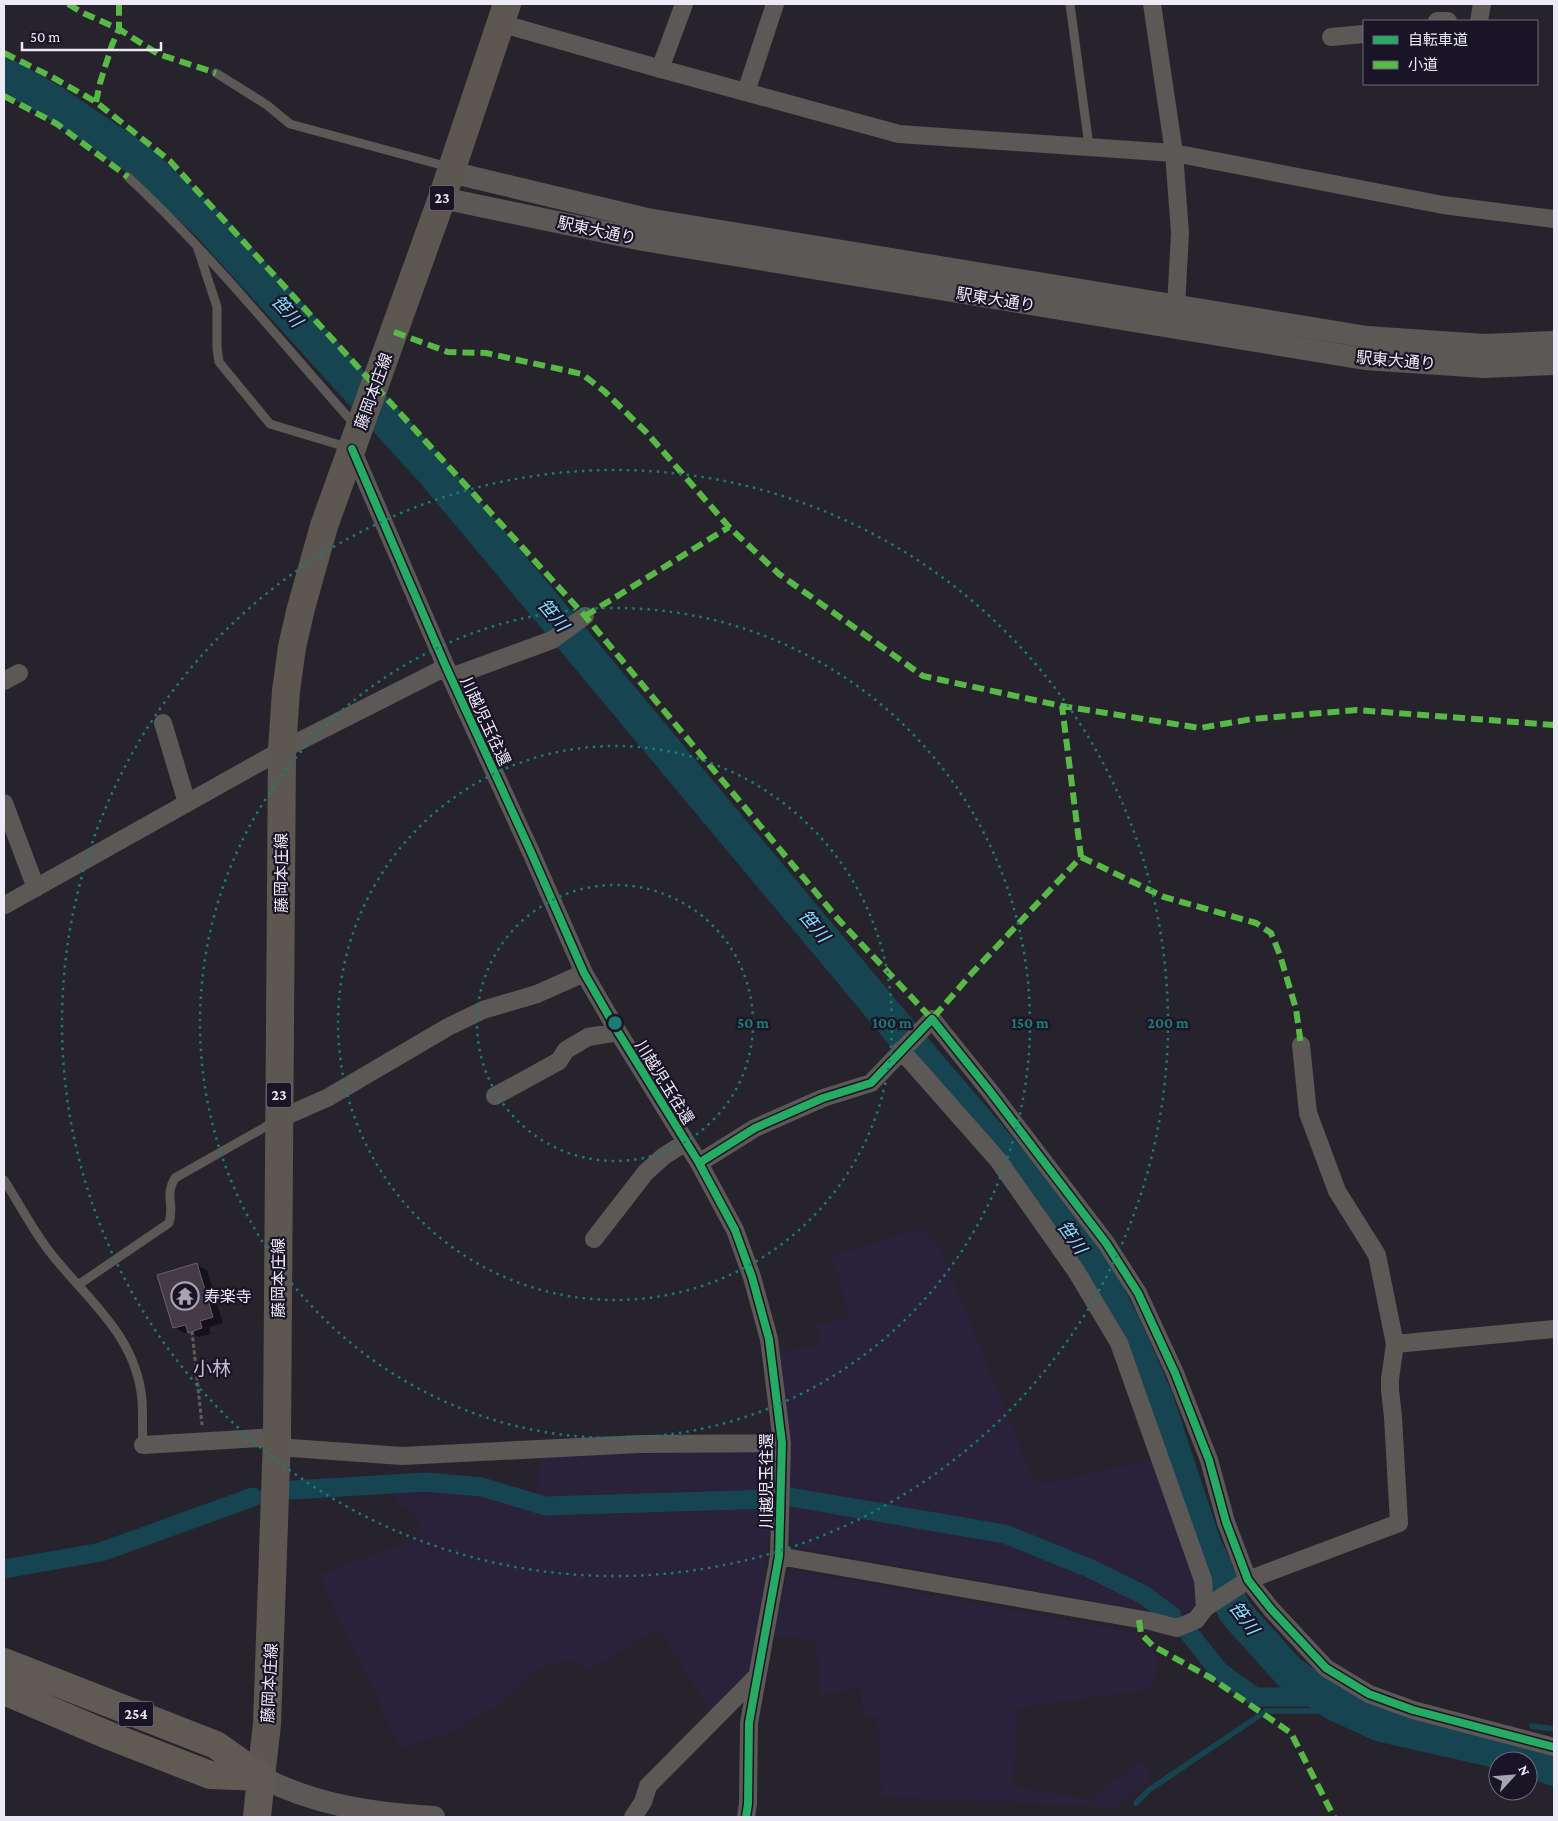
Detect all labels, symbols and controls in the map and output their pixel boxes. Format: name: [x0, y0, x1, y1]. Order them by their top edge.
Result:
scale bar: [22, 20, 161, 52]
legend: [1363, 20, 1538, 85]
text: 50 m: [30, 29, 60, 45]
text: 自転車道: [1408, 32, 1468, 48]
text: 小道: [1408, 57, 1438, 73]
road number: 23: [430, 186, 454, 210]
street label: 駅東大通り: [556, 214, 638, 247]
street label: 駅東大通り: [955, 285, 1037, 314]
water label: 笹川: [268, 291, 308, 333]
street label: 駅東大通り: [1355, 349, 1437, 372]
street label: 藤岡本庄線: [352, 351, 395, 432]
water label: 笹川: [534, 595, 574, 637]
street label: 川越児玉往還: [458, 674, 514, 768]
street label: 藤岡本庄線: [273, 833, 290, 913]
water label: 笹川: [795, 906, 835, 948]
centre of rings: [606, 1014, 624, 1032]
text: 50 m: [737, 1015, 769, 1031]
text: 100 m: [872, 1015, 912, 1031]
text: 150 m: [1011, 1015, 1049, 1031]
text: 200 m: [1147, 1015, 1189, 1031]
street label: 川越児玉往還: [632, 1037, 697, 1127]
road number: 23: [266, 1082, 292, 1108]
water label: 笹川: [1053, 1217, 1092, 1259]
street label: 藤岡本庄線: [270, 1238, 287, 1318]
temple icon: 寿楽寺: [170, 1281, 200, 1311]
place label: 寿楽寺: [204, 1288, 252, 1305]
district label: 小林: [193, 1358, 231, 1379]
street label: 川越児玉往還: [758, 1433, 775, 1529]
water label: 笹川: [1225, 1598, 1264, 1640]
street label: 藤岡本庄線: [259, 1643, 280, 1723]
road number: 254: [118, 1702, 154, 1726]
north arrow: [1488, 1751, 1538, 1801]
text: N: [1515, 1763, 1534, 1779]

